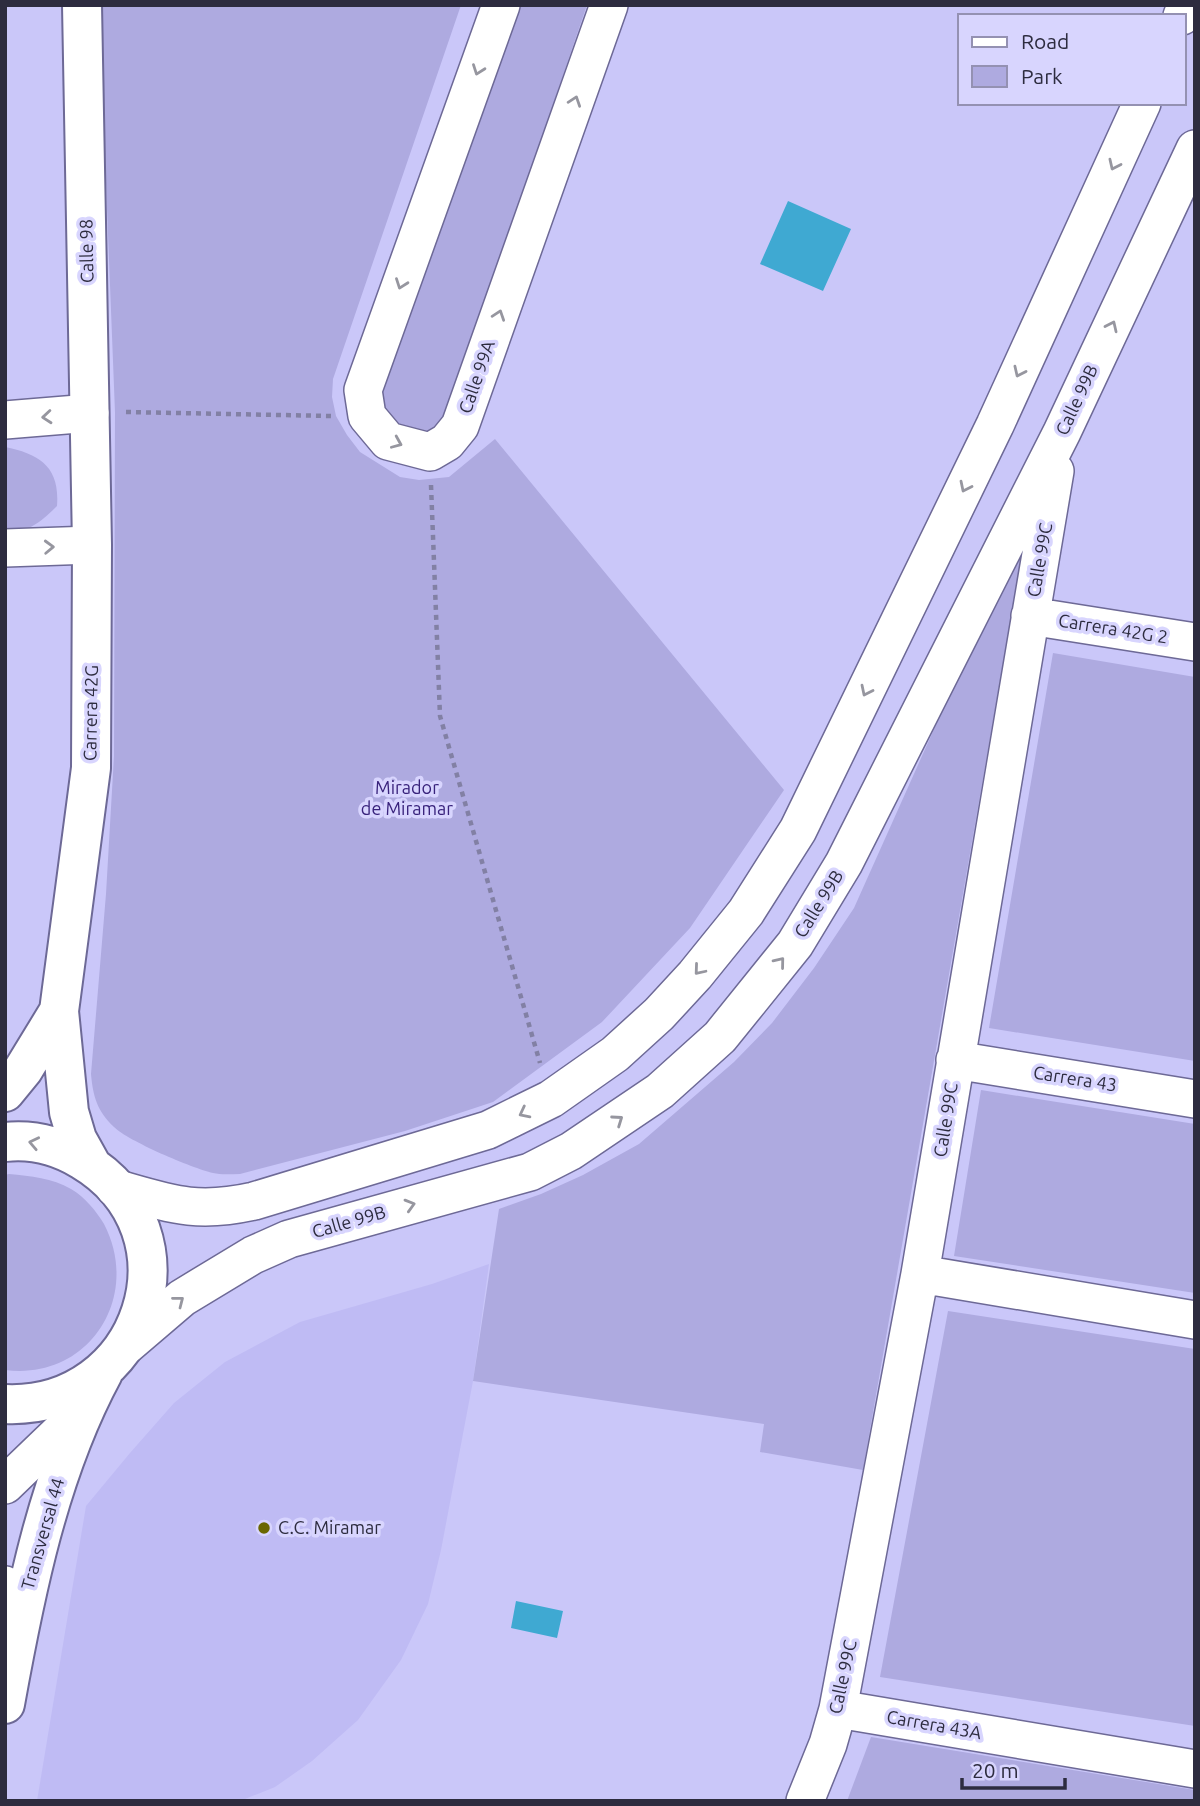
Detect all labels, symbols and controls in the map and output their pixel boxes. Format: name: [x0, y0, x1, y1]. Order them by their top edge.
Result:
legend: [958, 14, 1186, 105]
text: Road: [1021, 29, 1069, 53]
one-way arrow: [472, 63, 486, 75]
text: Park: [1021, 64, 1063, 88]
one-way arrow: [567, 95, 581, 107]
one-way arrow: [1108, 158, 1122, 170]
street label: Calle 98: [75, 219, 97, 283]
one-way arrow: [396, 277, 410, 289]
one-way arrow: [491, 310, 505, 322]
one-way arrow: [1104, 321, 1118, 333]
street label: Calle 99A: [454, 337, 498, 416]
street label: Calle 99B: [1051, 361, 1101, 438]
one-way arrow: [1013, 365, 1027, 377]
one-way arrow: [42, 409, 53, 424]
one-way arrow: [390, 435, 402, 449]
one-way arrow: [959, 480, 973, 492]
street label: Calle 99C: [1023, 521, 1055, 599]
one-way arrow: [44, 539, 55, 554]
street label: Carrera 42G 2: [1057, 609, 1169, 647]
street label: Carrera 42G: [79, 665, 101, 761]
one-way arrow: [860, 684, 874, 696]
park label: Mirador de Miramar: [361, 777, 453, 818]
street label: Calle 99B: [790, 866, 847, 941]
one-way arrow: [772, 957, 784, 970]
one-way arrow: [695, 961, 707, 974]
street label: Carrera 43: [1032, 1062, 1118, 1094]
street label: Calle 99C: [929, 1081, 961, 1159]
one-way arrow: [519, 1104, 531, 1118]
one-way arrow: [610, 1116, 623, 1128]
one-way arrow: [28, 1137, 40, 1152]
one-way arrow: [404, 1199, 416, 1213]
street label: Calle 99B: [310, 1201, 388, 1241]
one-way arrow: [172, 1297, 184, 1309]
street label: Transversal 44: [17, 1476, 68, 1592]
place label: C.C. Miramar: [278, 1517, 381, 1537]
marker: C.C. Miramar: [256, 1520, 272, 1536]
street label: Calle 99C: [824, 1638, 860, 1716]
street label: Carrera 43A: [885, 1706, 983, 1742]
scale bar: [962, 1746, 1065, 1790]
text: 20 m: [972, 1758, 1019, 1782]

